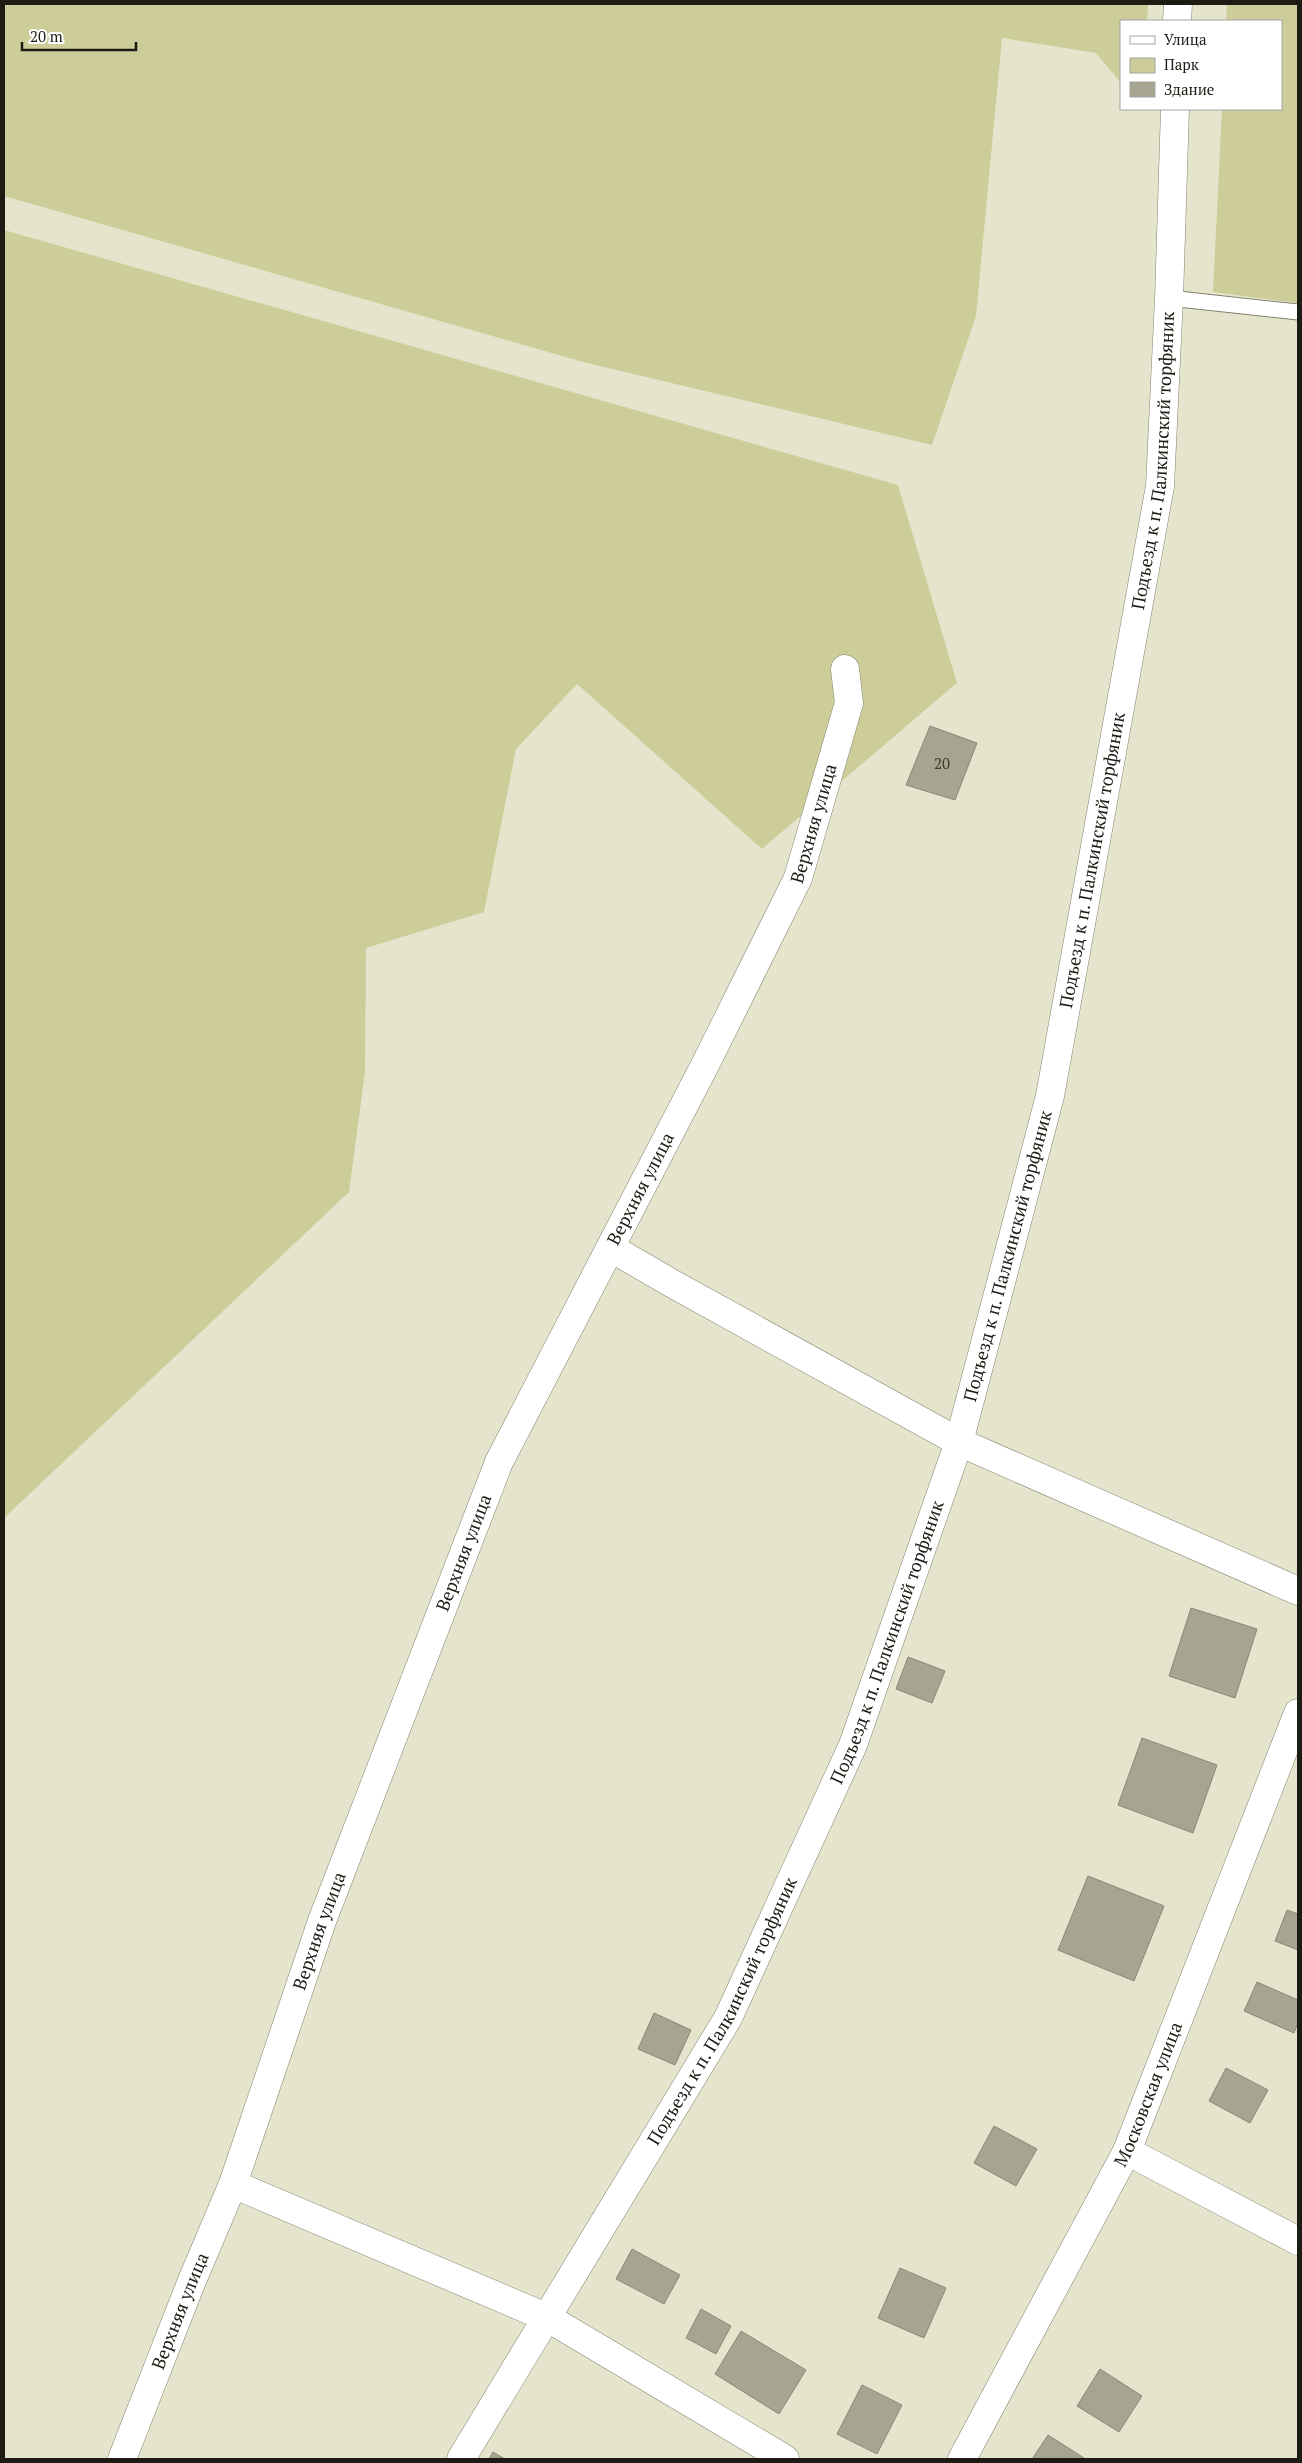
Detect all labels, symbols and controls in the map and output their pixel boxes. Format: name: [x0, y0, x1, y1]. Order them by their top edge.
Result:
scale bar: [22, 20, 136, 52]
legend: [1120, 20, 1282, 110]
text: 20 m: [30, 26, 63, 46]
text: Улица: [1164, 29, 1207, 49]
text: Парк: [1164, 54, 1200, 74]
text: Здание: [1164, 79, 1214, 99]
street label: Подъезд к п. Палкинский торфяник: [1125, 311, 1179, 611]
street label: Подъезд к п. Палкинский торфяник: [1053, 710, 1130, 1010]
house number: 20: [934, 753, 950, 773]
street label: Верхняя улица: [784, 761, 842, 886]
street label: Подъезд к п. Палкинский торфяник: [957, 1107, 1057, 1404]
street label: Верхняя улица: [601, 1128, 679, 1249]
street label: Верхняя улица: [430, 1490, 497, 1614]
street label: Подъезд к п. Палкинский торфяник: [824, 1497, 949, 1788]
street label: Верхняя улица: [287, 1868, 351, 1993]
street label: Подъезд к п. Палкинский торфяник: [641, 1873, 802, 2149]
street label: Московская улица: [1108, 2018, 1187, 2171]
street label: Верхняя улица: [145, 2249, 214, 2373]

